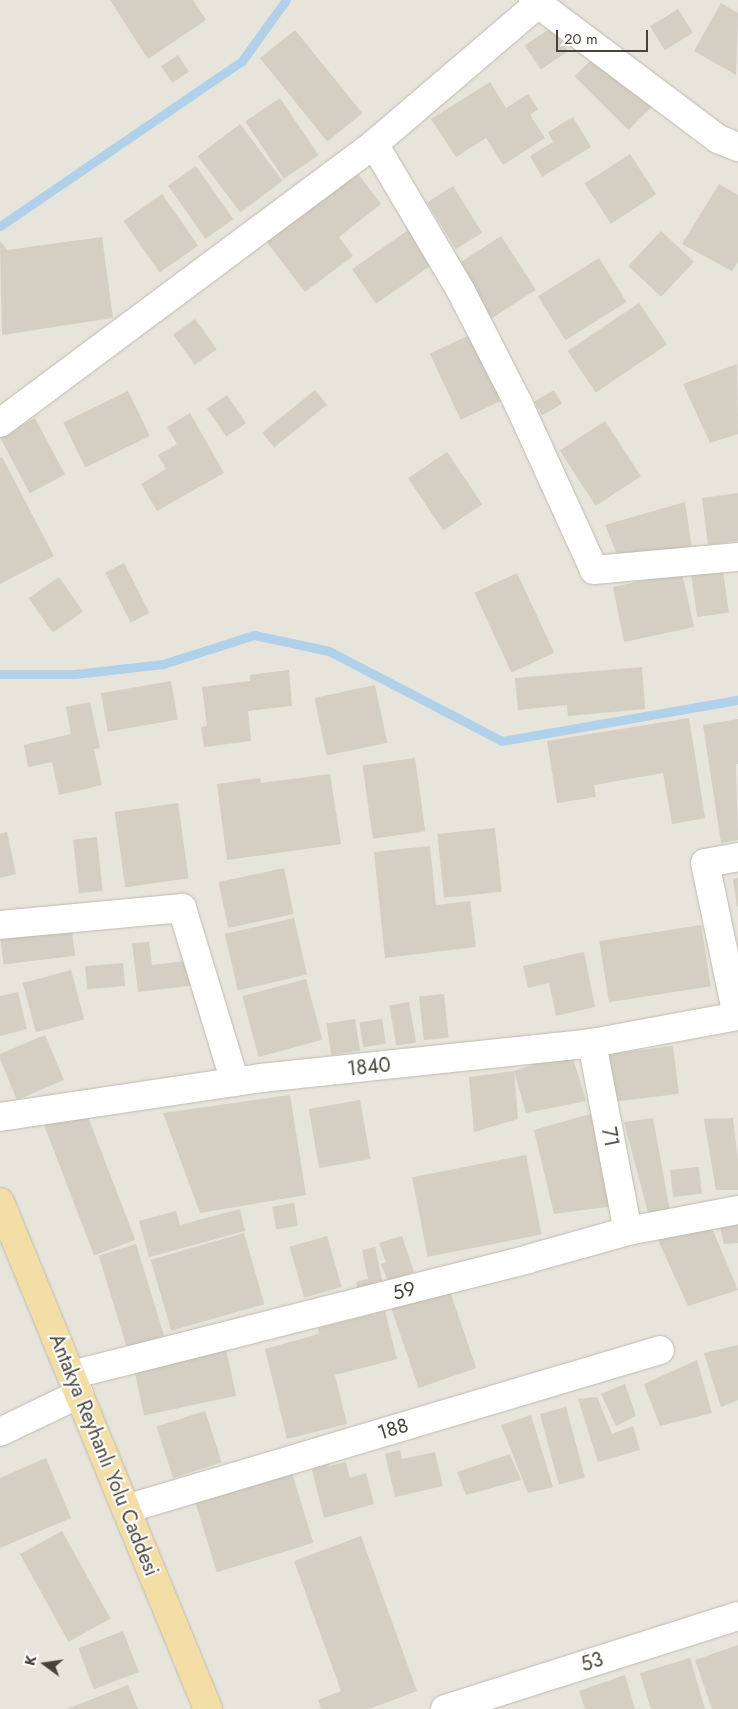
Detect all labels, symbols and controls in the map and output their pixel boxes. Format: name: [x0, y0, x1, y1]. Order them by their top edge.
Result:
scale bar: [558, 20, 650, 52]
text: 20 m: [564, 28, 598, 50]
street label: 1840: [346, 1053, 392, 1081]
street label: 71: [596, 1125, 624, 1149]
street label: 59: [390, 1277, 418, 1305]
street label: Antakya Reyhanlı Yolu Caddesi: [44, 1330, 164, 1580]
street label: 188: [375, 1413, 411, 1445]
north arrow: [20, 1639, 70, 1689]
street label: 53: [578, 1647, 606, 1677]
text: K: [20, 1653, 41, 1668]

